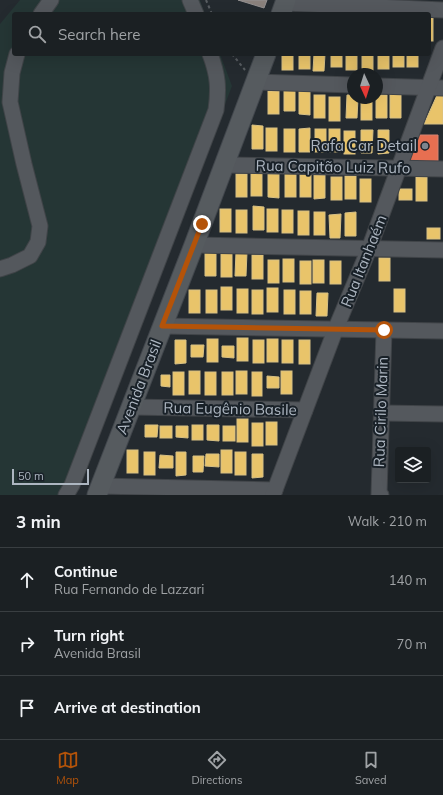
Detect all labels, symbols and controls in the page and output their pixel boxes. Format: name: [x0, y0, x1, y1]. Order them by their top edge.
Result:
search box: [12, 12, 431, 56]
icon: search: [26, 23, 48, 45]
text: Search here: [58, 25, 140, 44]
north arrow: [347, 68, 383, 104]
place label: Rafa Car Detail: [311, 136, 417, 155]
marker: Rafa Car Detail: [420, 141, 430, 151]
street label: Rua Capitão Luiz Rufo: [256, 156, 411, 177]
street label: Rua Itanhaém: [336, 212, 391, 310]
route end: [193, 215, 211, 233]
route start: [375, 321, 393, 339]
street label: Avenida Brasil: [112, 337, 165, 437]
street label: Rua Cirilo Marin: [369, 356, 392, 468]
street label: Rua Eugênio Basile: [163, 398, 297, 419]
map controls: [395, 447, 431, 483]
button: layers: [395, 447, 431, 483]
scale bar: [12, 467, 89, 486]
text: 50 m: [18, 469, 44, 483]
text: 3 min: [16, 511, 61, 532]
text: Walk · 210 m: [348, 513, 427, 529]
text: Continue: [54, 562, 117, 581]
icon: ahead: [16, 569, 38, 591]
text: 140 m: [389, 572, 427, 588]
text: Rua Fernando de Lazzari: [54, 581, 204, 597]
text: Turn right: [54, 626, 124, 645]
icon: right: [16, 633, 38, 655]
text: 70 m: [397, 636, 427, 652]
text: Avenida Brasil: [54, 645, 141, 661]
icon: arrive: [16, 697, 38, 719]
text: Arrive at destination: [54, 698, 201, 717]
tab: Map: [56, 749, 79, 787]
tab: Directions: [192, 749, 242, 787]
tab: Saved: [355, 749, 387, 787]

